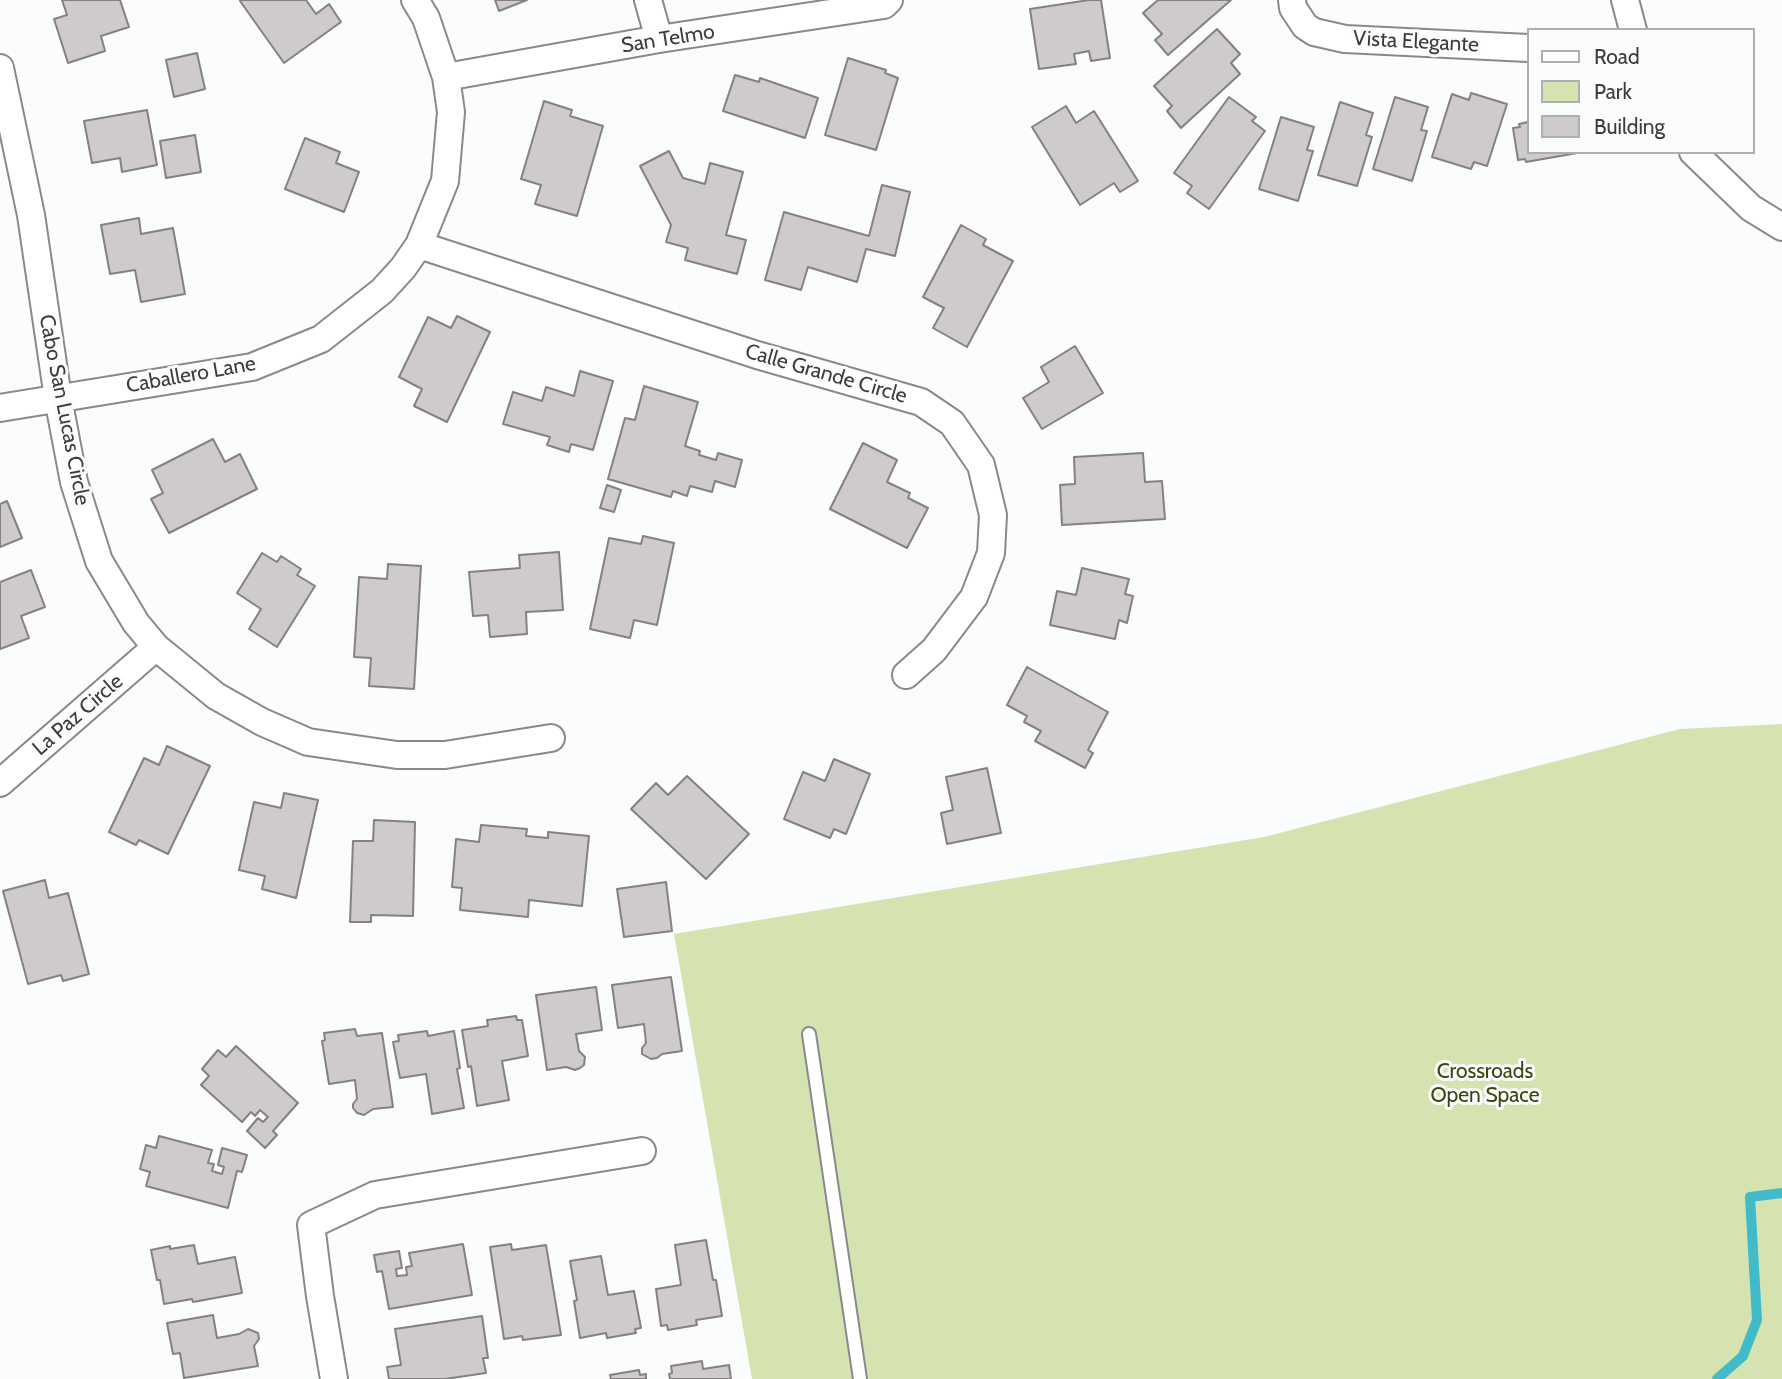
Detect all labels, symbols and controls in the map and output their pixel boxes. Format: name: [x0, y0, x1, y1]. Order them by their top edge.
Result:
street label: San Telmo: [620, 19, 716, 59]
street label: Vista Elegante: [1353, 26, 1479, 58]
legend: [1526, 28, 1754, 154]
text: Road: [1594, 44, 1640, 69]
text: Park: [1594, 79, 1632, 104]
text: Building: [1594, 114, 1665, 139]
street label: Cabo San Lucas Circle: [33, 313, 95, 507]
street label: Calle Grande Circle: [742, 339, 910, 409]
street label: Caballero Lane: [124, 351, 258, 399]
street label: La Paz Circle: [28, 669, 128, 761]
park label: Crossroads Open Space: [1431, 1059, 1539, 1109]

